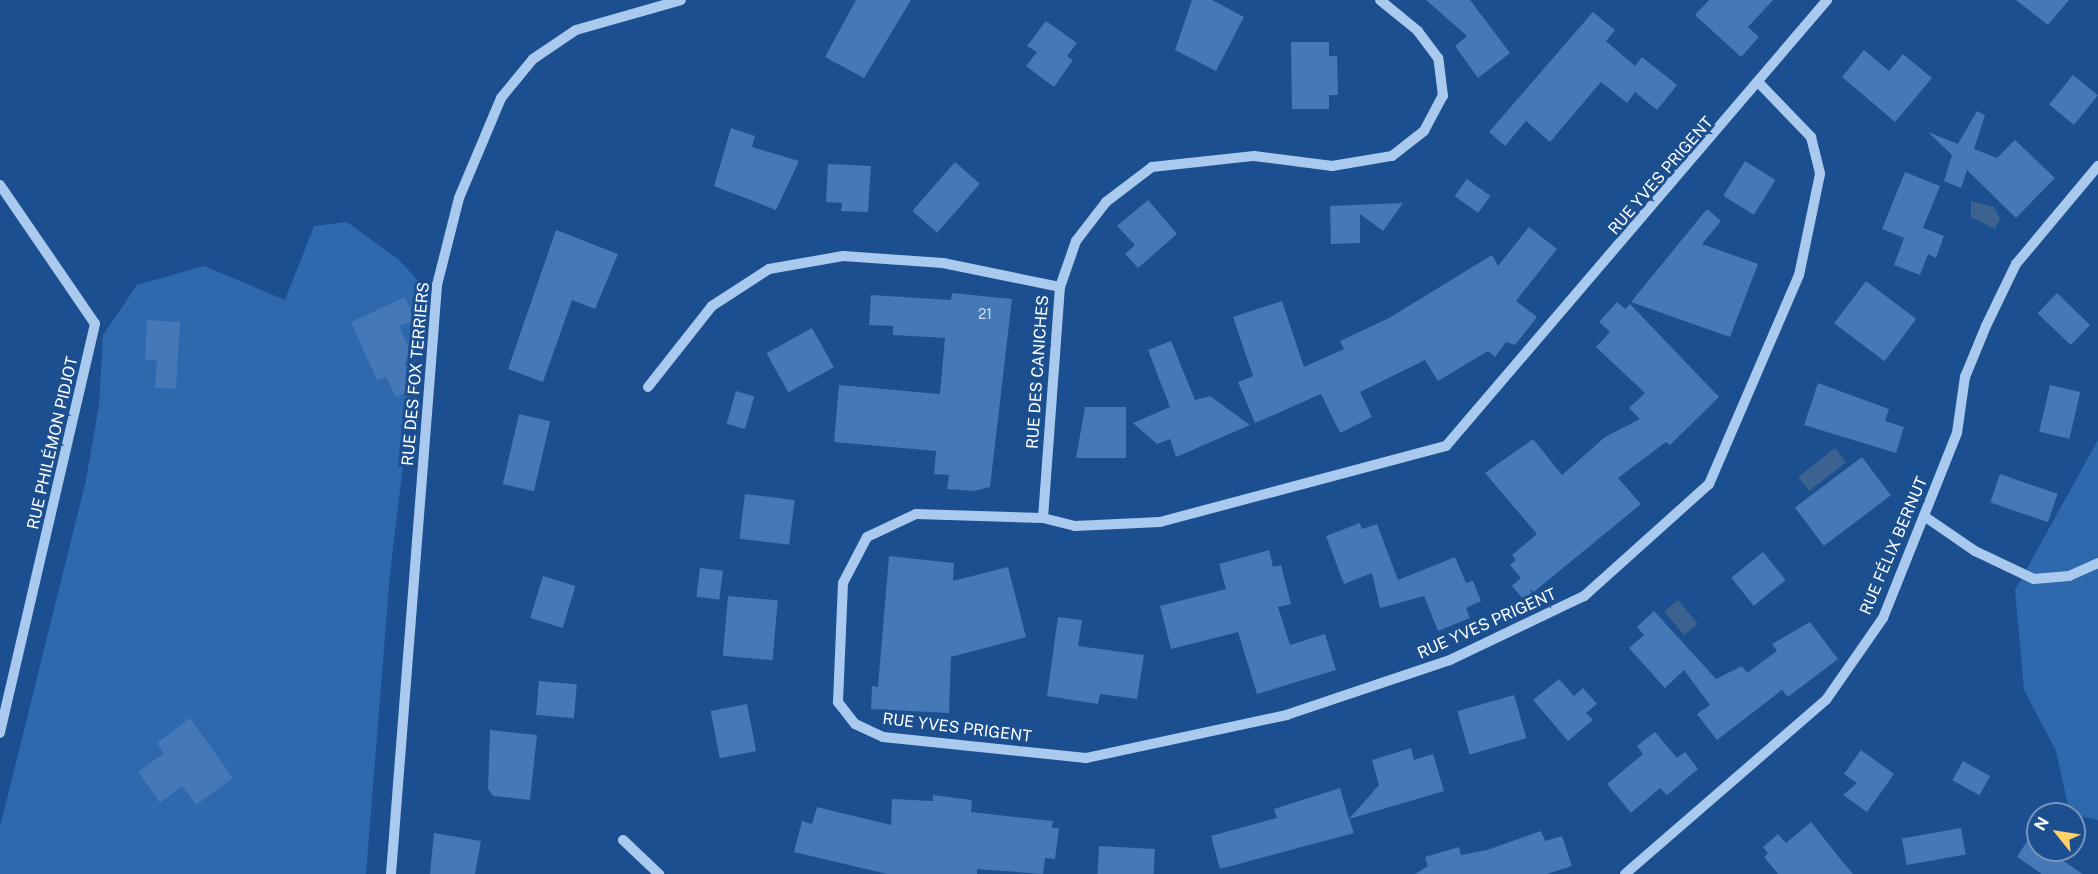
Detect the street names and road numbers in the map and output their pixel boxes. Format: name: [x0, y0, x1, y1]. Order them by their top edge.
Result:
street label: RUE YVES PRIGENT: [1605, 113, 1717, 239]
street label: RUE DES FOX TERRIERS: [398, 281, 434, 467]
street label: RUE DES CANICHES: [1023, 295, 1053, 449]
street label: RUE PHILÉMON PIDJOT: [24, 355, 82, 531]
street label: RUE FÉLIX BERNUT: [1856, 474, 1932, 618]
street label: RUE YVES PRIGENT: [1415, 585, 1559, 663]
street label: RUE YVES PRIGENT: [881, 709, 1033, 747]

